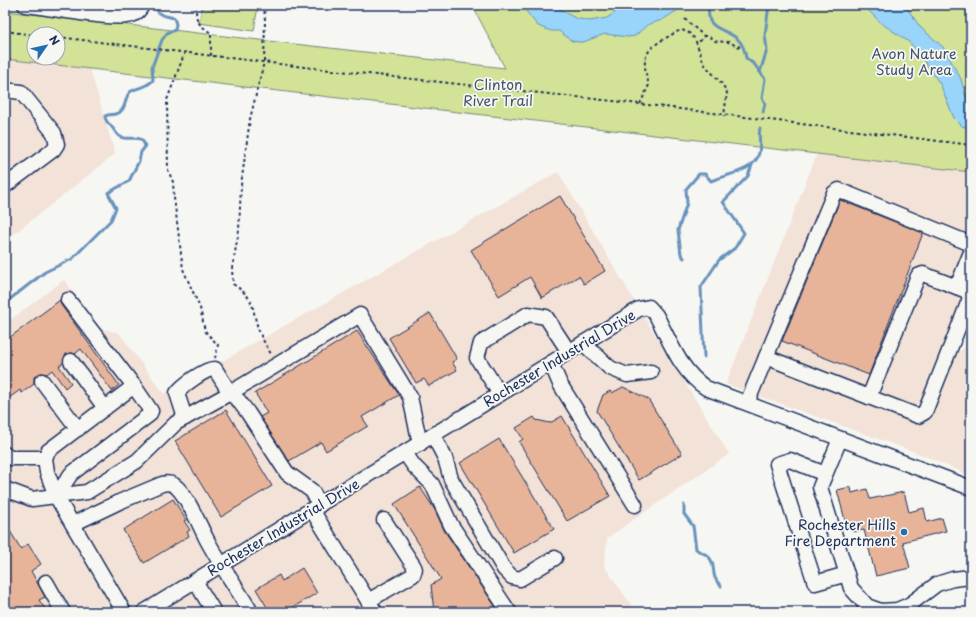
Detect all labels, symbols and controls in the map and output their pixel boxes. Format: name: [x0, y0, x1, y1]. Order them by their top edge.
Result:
north arrow: [26, 26, 66, 66]
text: N: [45, 32, 64, 49]
park label: Avon Nature Study Area: [871, 43, 957, 80]
park label: Clinton River Trail: [463, 74, 533, 111]
street label: Rochester Industrial Drive: [479, 304, 639, 412]
street label: Rochester Industrial Drive: [203, 473, 363, 581]
place label: Rochester Hills Fire Department: [784, 514, 896, 551]
marker: Rochester Hills Fire Department: [899, 527, 909, 537]

